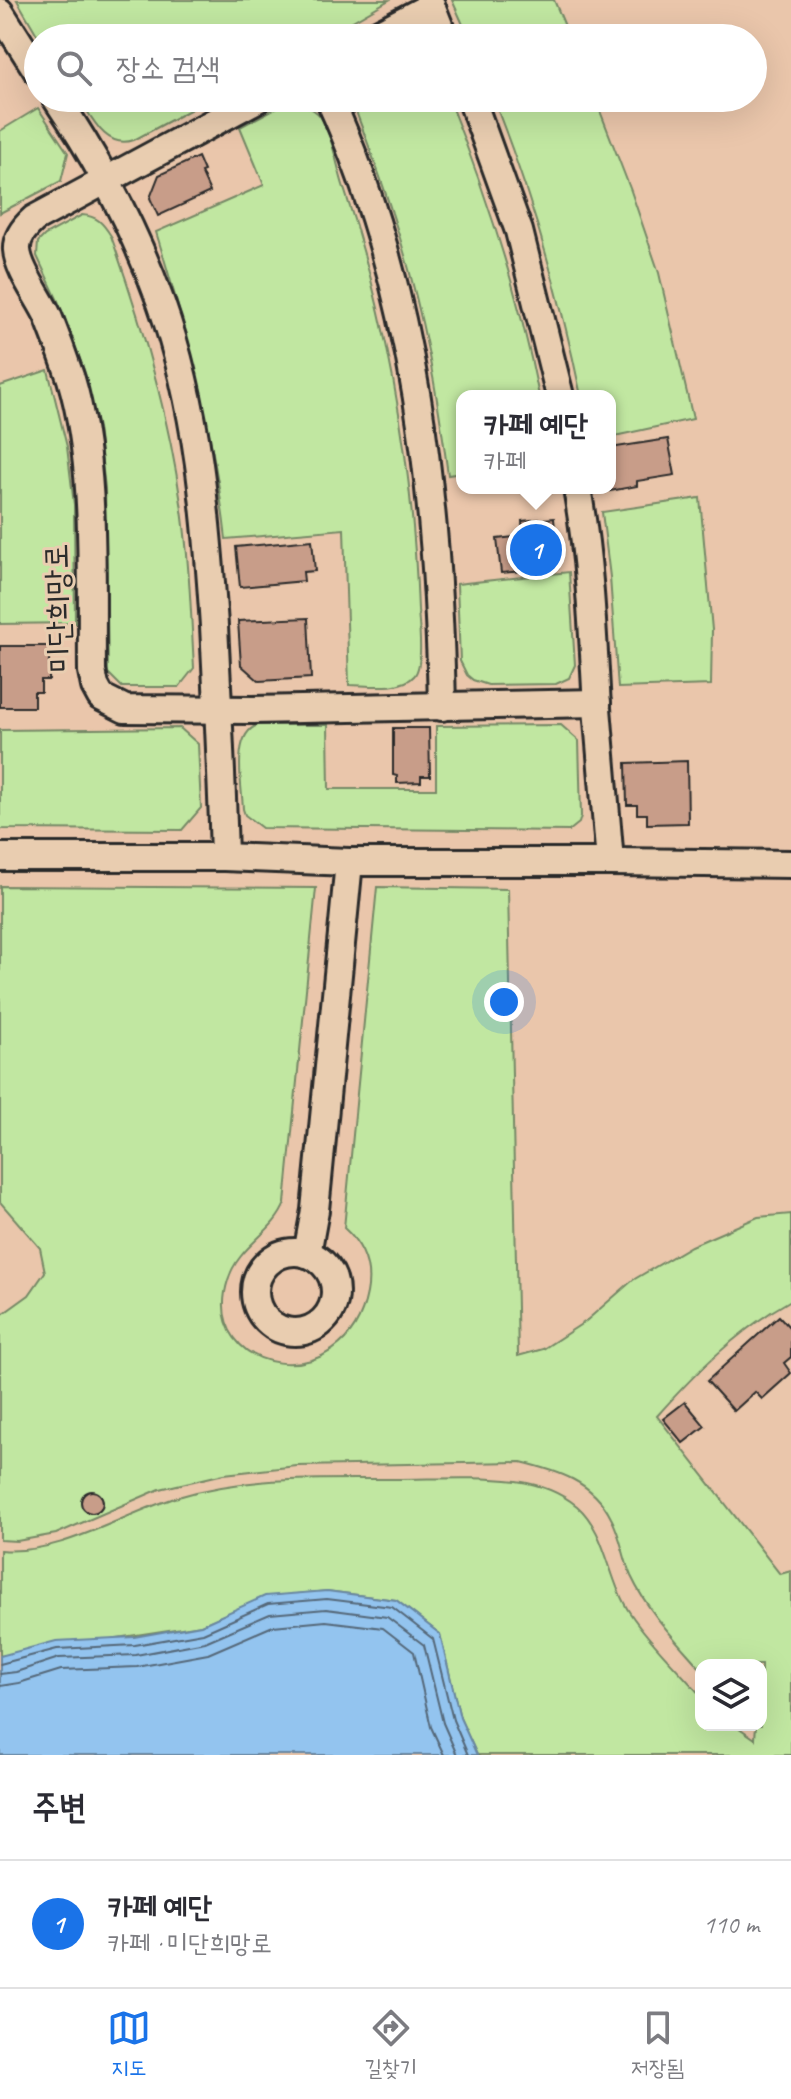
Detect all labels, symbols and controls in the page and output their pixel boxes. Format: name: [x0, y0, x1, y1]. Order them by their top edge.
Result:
search box: [24, 24, 767, 112]
icon: search: [52, 46, 96, 90]
text: 장소 검색: [116, 49, 220, 87]
popup: [456, 390, 616, 494]
text: 카페 예단: [484, 406, 588, 444]
text: 카페: [484, 445, 526, 478]
pin: 1: [510, 520, 562, 580]
street label: 미단희망로: [35, 543, 81, 673]
your location: [484, 982, 524, 1022]
map controls: [695, 1659, 767, 1731]
button: layers: [695, 1659, 767, 1731]
text: 주변: [32, 1785, 87, 1828]
text: 카페 예단: [108, 1888, 212, 1926]
text: 1: [52, 1908, 64, 1941]
text: 110 m: [703, 1908, 759, 1941]
text: 카페 · 미단희망로: [108, 1927, 272, 1960]
tab: 지도: [107, 2006, 151, 2082]
tab: 길찾기: [364, 2006, 418, 2082]
tab: 저장됨: [631, 2006, 684, 2082]

